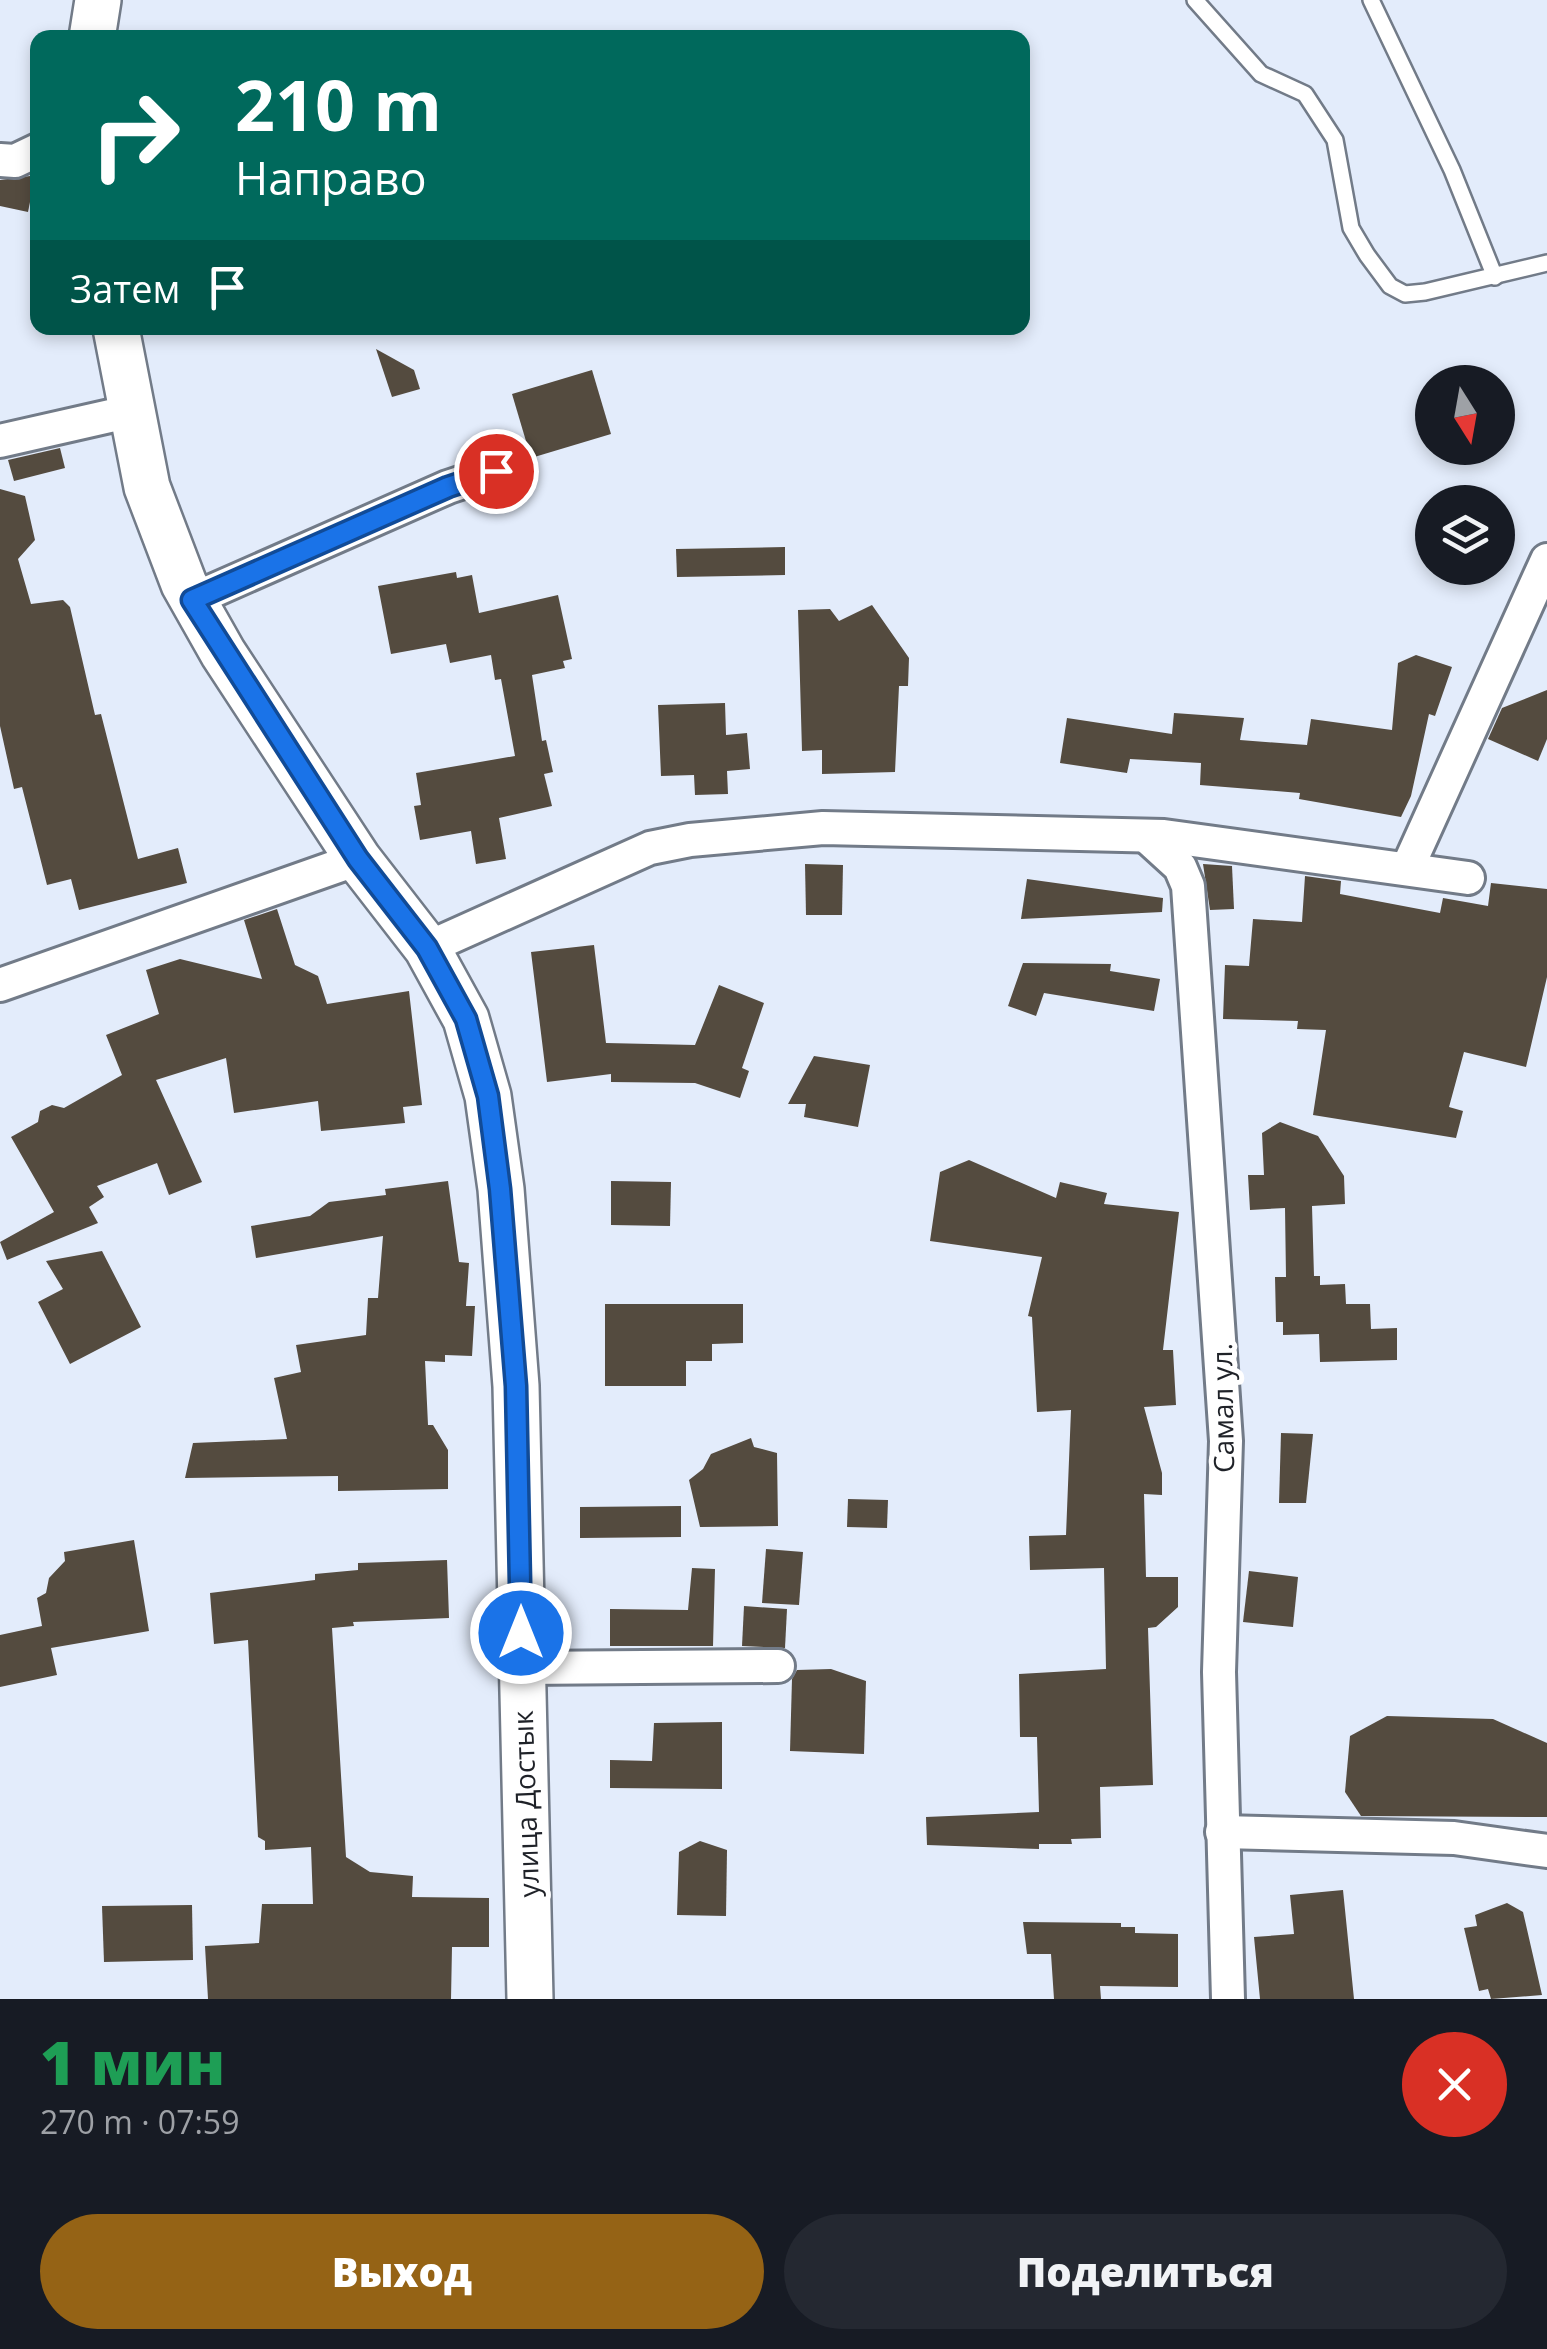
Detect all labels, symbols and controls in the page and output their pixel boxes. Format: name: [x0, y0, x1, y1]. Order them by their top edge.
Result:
text: 210 m: [235, 56, 442, 152]
icon: right: [70, 70, 200, 200]
text: Направо: [235, 147, 427, 208]
icon: arrive: [200, 260, 255, 315]
text: Затем: [70, 262, 180, 314]
north arrow: [1415, 365, 1515, 465]
map controls: [1415, 365, 1515, 585]
pin: [454, 429, 539, 514]
icon: arrive: [469, 444, 524, 499]
button: layers: [1415, 485, 1515, 585]
street label: Самал ул.: [1202, 1343, 1242, 1473]
position arrow: [469, 1581, 573, 1685]
street label: улица Достык: [503, 1709, 547, 1898]
text: 1 мин: [40, 2021, 225, 2103]
button: close: [1402, 2032, 1507, 2137]
text: 270 m · 07:59: [40, 2100, 239, 2143]
button: Выход: [40, 2214, 764, 2329]
button: Поделиться: [784, 2214, 1507, 2329]

